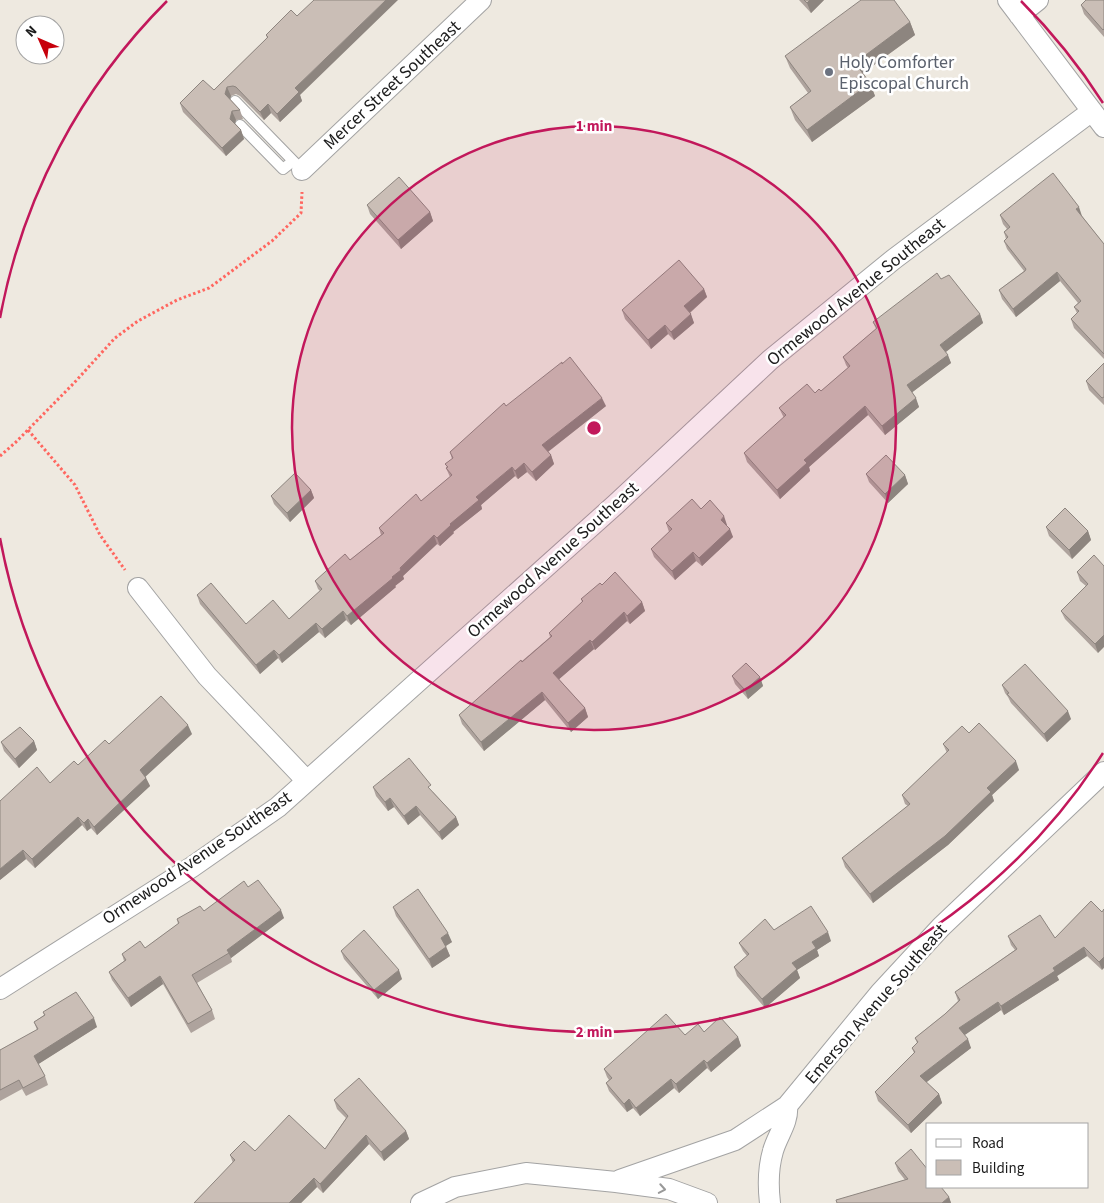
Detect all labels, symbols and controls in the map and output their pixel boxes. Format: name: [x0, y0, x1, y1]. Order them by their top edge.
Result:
north arrow: [15, 15, 65, 65]
street label: Mercer Street Southeast: [318, 15, 466, 155]
text: N: [21, 21, 42, 42]
place label: Holy Comforter Episcopal Church: [839, 50, 969, 96]
marker: Holy Comforter Episcopal Church: [823, 66, 835, 78]
text: 1 min: [576, 116, 612, 137]
street label: Ormewood Avenue Southeast: [761, 212, 951, 372]
centre of rings: [585, 419, 603, 437]
street label: Ormewood Avenue Southeast: [462, 476, 644, 644]
street label: Ormewood Avenue Southeast: [97, 785, 297, 931]
street label: Emerson Avenue Southeast: [799, 918, 953, 1090]
text: 2 min: [576, 1022, 612, 1043]
legend: [926, 1123, 1089, 1188]
text: Road: [972, 1133, 1004, 1154]
text: Building: [972, 1158, 1025, 1179]
one-way arrow: [658, 1183, 667, 1193]

